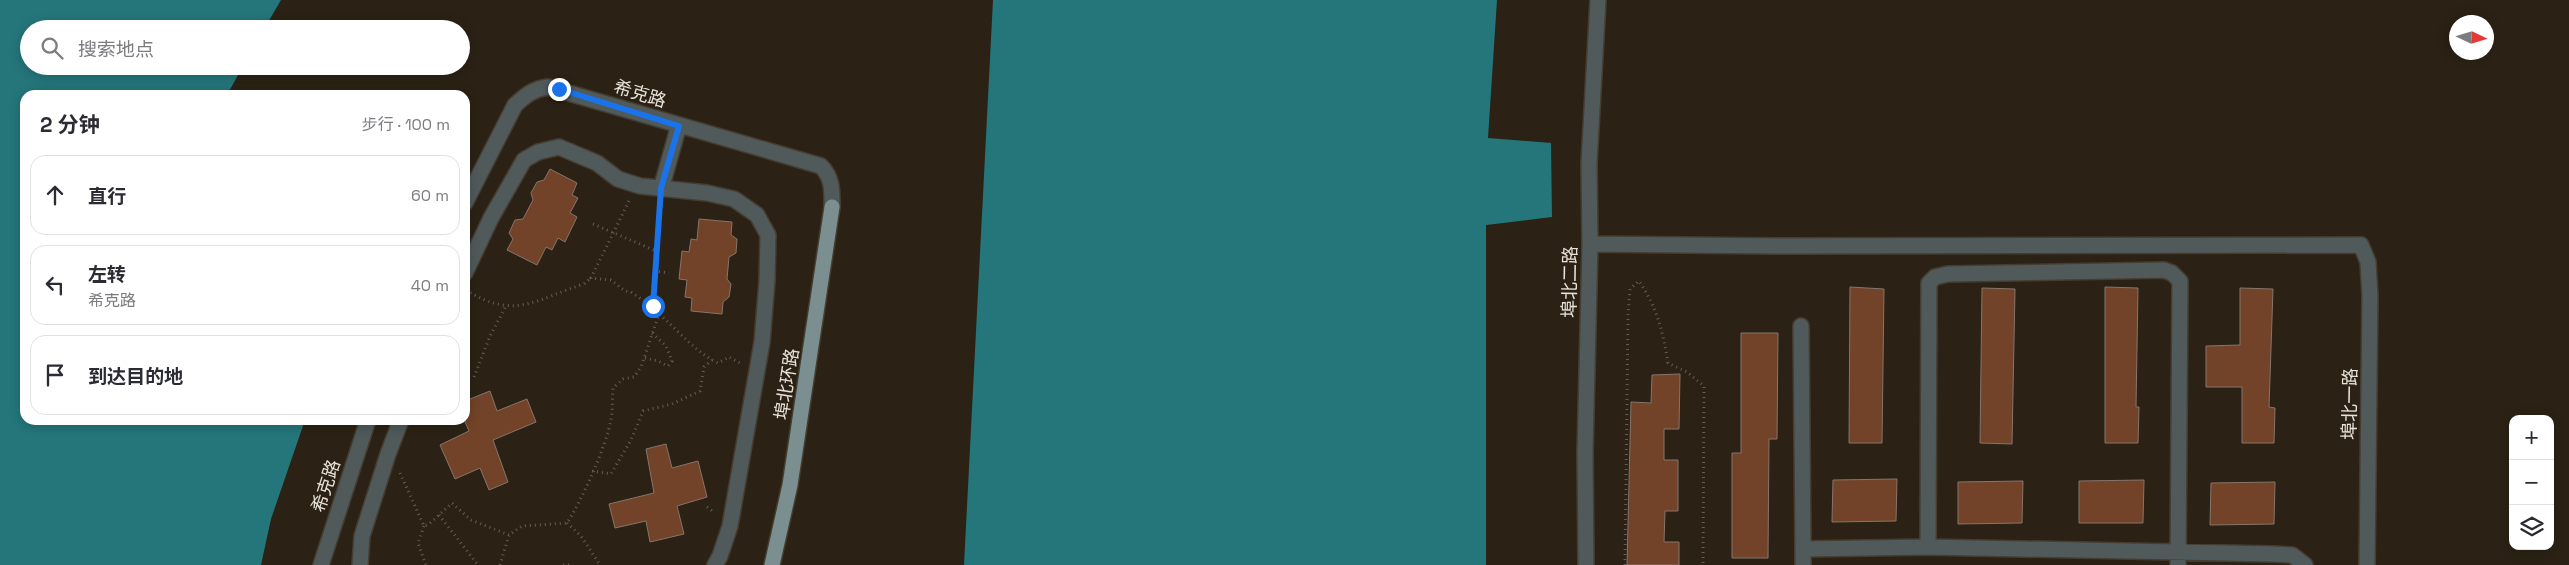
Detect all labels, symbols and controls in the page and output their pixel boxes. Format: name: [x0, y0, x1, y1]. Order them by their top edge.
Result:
north arrow: [2449, 15, 2494, 60]
search box: [20, 20, 470, 75]
icon: search: [38, 34, 66, 62]
text: 搜索地点: [78, 37, 154, 62]
street label: 希克路: [611, 75, 669, 112]
route end: [548, 78, 571, 101]
text: 2 分钟: [40, 111, 100, 138]
text: 步行 · 100 m: [362, 114, 450, 135]
icon: ahead: [41, 181, 69, 209]
text: 直行: [88, 184, 126, 209]
text: 60 m: [411, 185, 449, 206]
street label: 埠北二路: [1557, 246, 1582, 318]
text: 左转: [88, 262, 126, 287]
icon: left: [41, 271, 69, 299]
text: 40 m: [411, 275, 449, 296]
text: 希克路: [88, 290, 136, 311]
route start: [642, 295, 665, 318]
street label: 埠北环路: [770, 347, 803, 421]
icon: arrive: [41, 361, 69, 389]
text: 到达目的地: [88, 364, 183, 389]
street label: 埠北一路: [2337, 368, 2362, 440]
map controls: [2509, 415, 2554, 550]
button: +: [2509, 415, 2554, 460]
street label: 希克路: [306, 457, 345, 515]
button: −: [2509, 460, 2554, 505]
button: layers: [2509, 505, 2554, 550]

